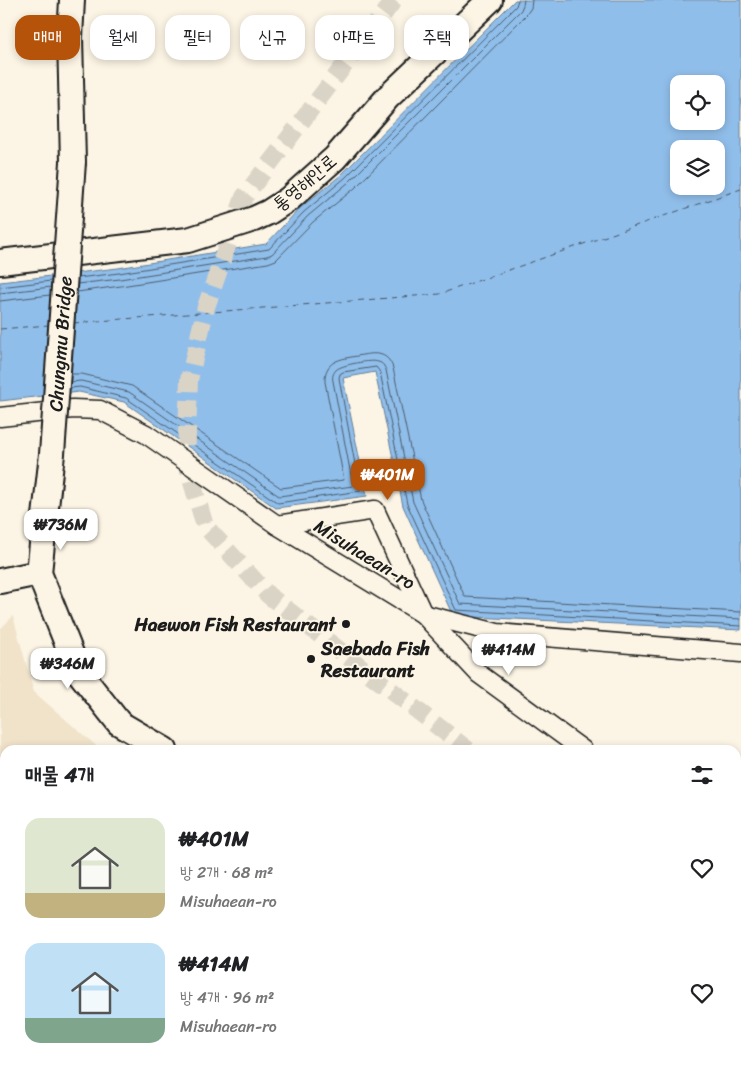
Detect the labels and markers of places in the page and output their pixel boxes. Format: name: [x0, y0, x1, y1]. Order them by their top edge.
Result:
pin: ₩401M: [353, 458, 423, 501]
pin: ₩736M: [26, 508, 96, 551]
place label: Haewon Fish Restaurant: [134, 608, 337, 641]
marker: Haewon Fish Restaurant: [340, 618, 352, 630]
place label: Saebada Fish Restaurant: [320, 632, 430, 687]
pin: ₩414M: [474, 634, 544, 676]
pin: ₩346M: [33, 648, 103, 690]
marker: Saebada Fish Restaurant: [305, 653, 317, 665]

